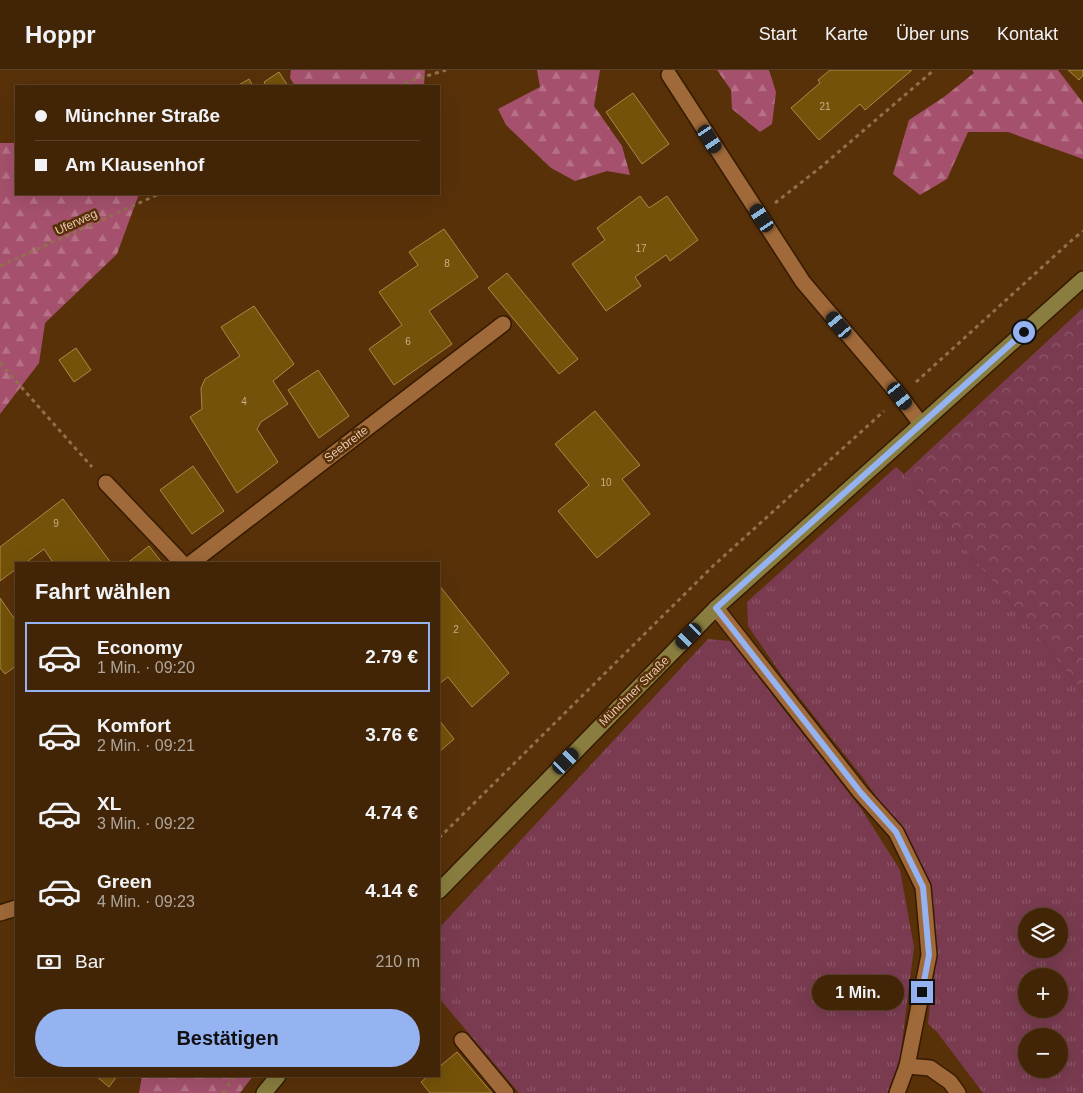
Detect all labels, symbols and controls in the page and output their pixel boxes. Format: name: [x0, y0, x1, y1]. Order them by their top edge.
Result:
text: Hoppr: [25, 21, 96, 48]
text: Start: [759, 24, 797, 44]
text: Karte: [825, 24, 868, 44]
text: Über uns: [896, 24, 969, 44]
text: Kontakt: [997, 24, 1058, 44]
house number: 21: [819, 101, 831, 112]
text: Münchner Straße: [65, 105, 220, 126]
car: [695, 122, 724, 156]
text: Am Klausenhof: [65, 154, 204, 175]
car: [747, 201, 776, 235]
street label: Uferweg: [53, 206, 99, 238]
house number: 17: [635, 243, 647, 254]
house number: 8: [444, 258, 450, 269]
car: [823, 309, 854, 341]
route start: [1013, 321, 1035, 343]
house number: 6: [405, 336, 411, 347]
car: [884, 380, 915, 412]
house number: 4: [241, 396, 247, 407]
street label: Seebreite: [321, 423, 371, 465]
house number: 10: [600, 477, 612, 488]
house number: 9: [53, 518, 59, 529]
text: Fahrt wählen: [35, 579, 171, 604]
car: [673, 620, 704, 652]
house number: 2: [453, 624, 459, 635]
icon: car: [37, 635, 82, 680]
text: Economy: [97, 637, 183, 658]
text: 2.79 €: [365, 646, 418, 667]
street label: Münchner Straße: [596, 653, 672, 729]
text: 1 Min. · 09:20: [97, 659, 195, 676]
icon: car: [37, 713, 82, 758]
text: Komfort: [97, 715, 171, 736]
text: 3.76 €: [365, 724, 418, 745]
text: 2 Min. · 09:21: [97, 737, 195, 754]
car: [550, 745, 581, 777]
icon: car: [37, 791, 82, 836]
text: XL: [97, 793, 121, 814]
text: 4.74 €: [365, 802, 418, 823]
text: 3 Min. · 09:22: [97, 815, 195, 832]
icon: car: [37, 869, 82, 914]
text: Green: [97, 871, 152, 892]
text: 4.14 €: [365, 880, 418, 901]
text: 4 Min. · 09:23: [97, 893, 195, 910]
map controls: [1018, 908, 1068, 1078]
button: layers: [1018, 908, 1068, 958]
icon: cash: [35, 948, 63, 976]
text: Bar: [75, 951, 105, 972]
text: 210 m: [376, 953, 420, 970]
button: +: [1018, 968, 1068, 1018]
callout: 1 Min.: [812, 974, 904, 1010]
route end: [911, 981, 933, 1003]
text: 1 Min.: [835, 984, 881, 1001]
button: Bestätigen: [35, 1009, 420, 1067]
button: −: [1018, 1028, 1068, 1078]

